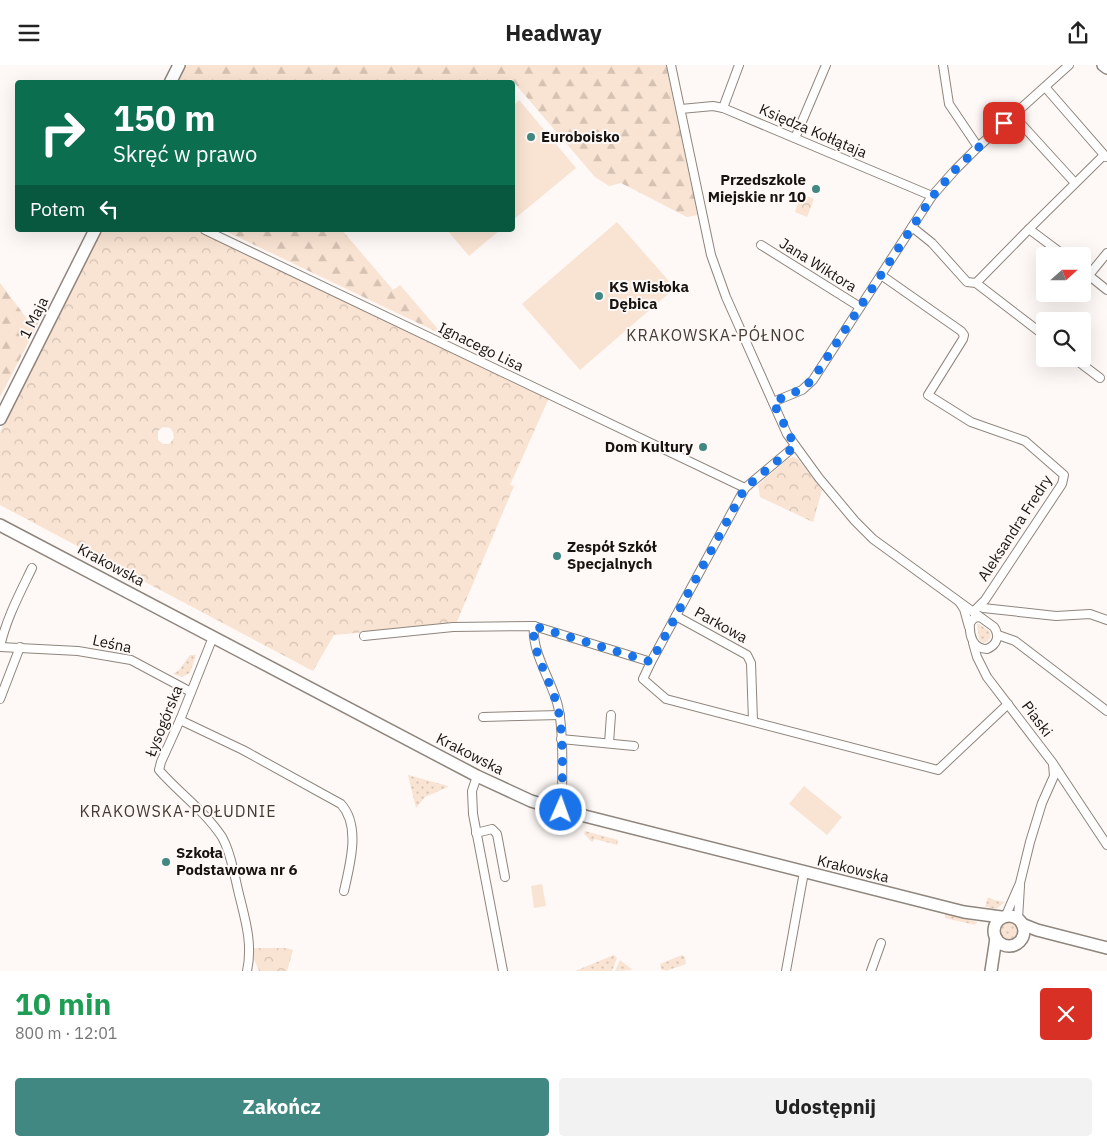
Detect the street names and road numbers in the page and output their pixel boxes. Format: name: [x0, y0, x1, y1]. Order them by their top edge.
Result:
street label: Księdza Kołłątaja: [757, 99, 870, 162]
street label: Jana Wiktora: [776, 233, 860, 296]
street label: 1 Maja: [15, 294, 52, 342]
street label: Ignacego Lisa: [435, 318, 527, 375]
street label: Aleksandra Fredry: [973, 471, 1056, 584]
street label: Krakowska: [74, 539, 148, 590]
street label: Parkowa: [691, 602, 751, 647]
street label: Leśna: [91, 630, 133, 657]
street label: Łysogórska: [140, 682, 186, 760]
street label: Piaski: [1018, 697, 1057, 740]
street label: Krakowska: [433, 728, 507, 779]
street label: Krakowska: [815, 850, 891, 887]

